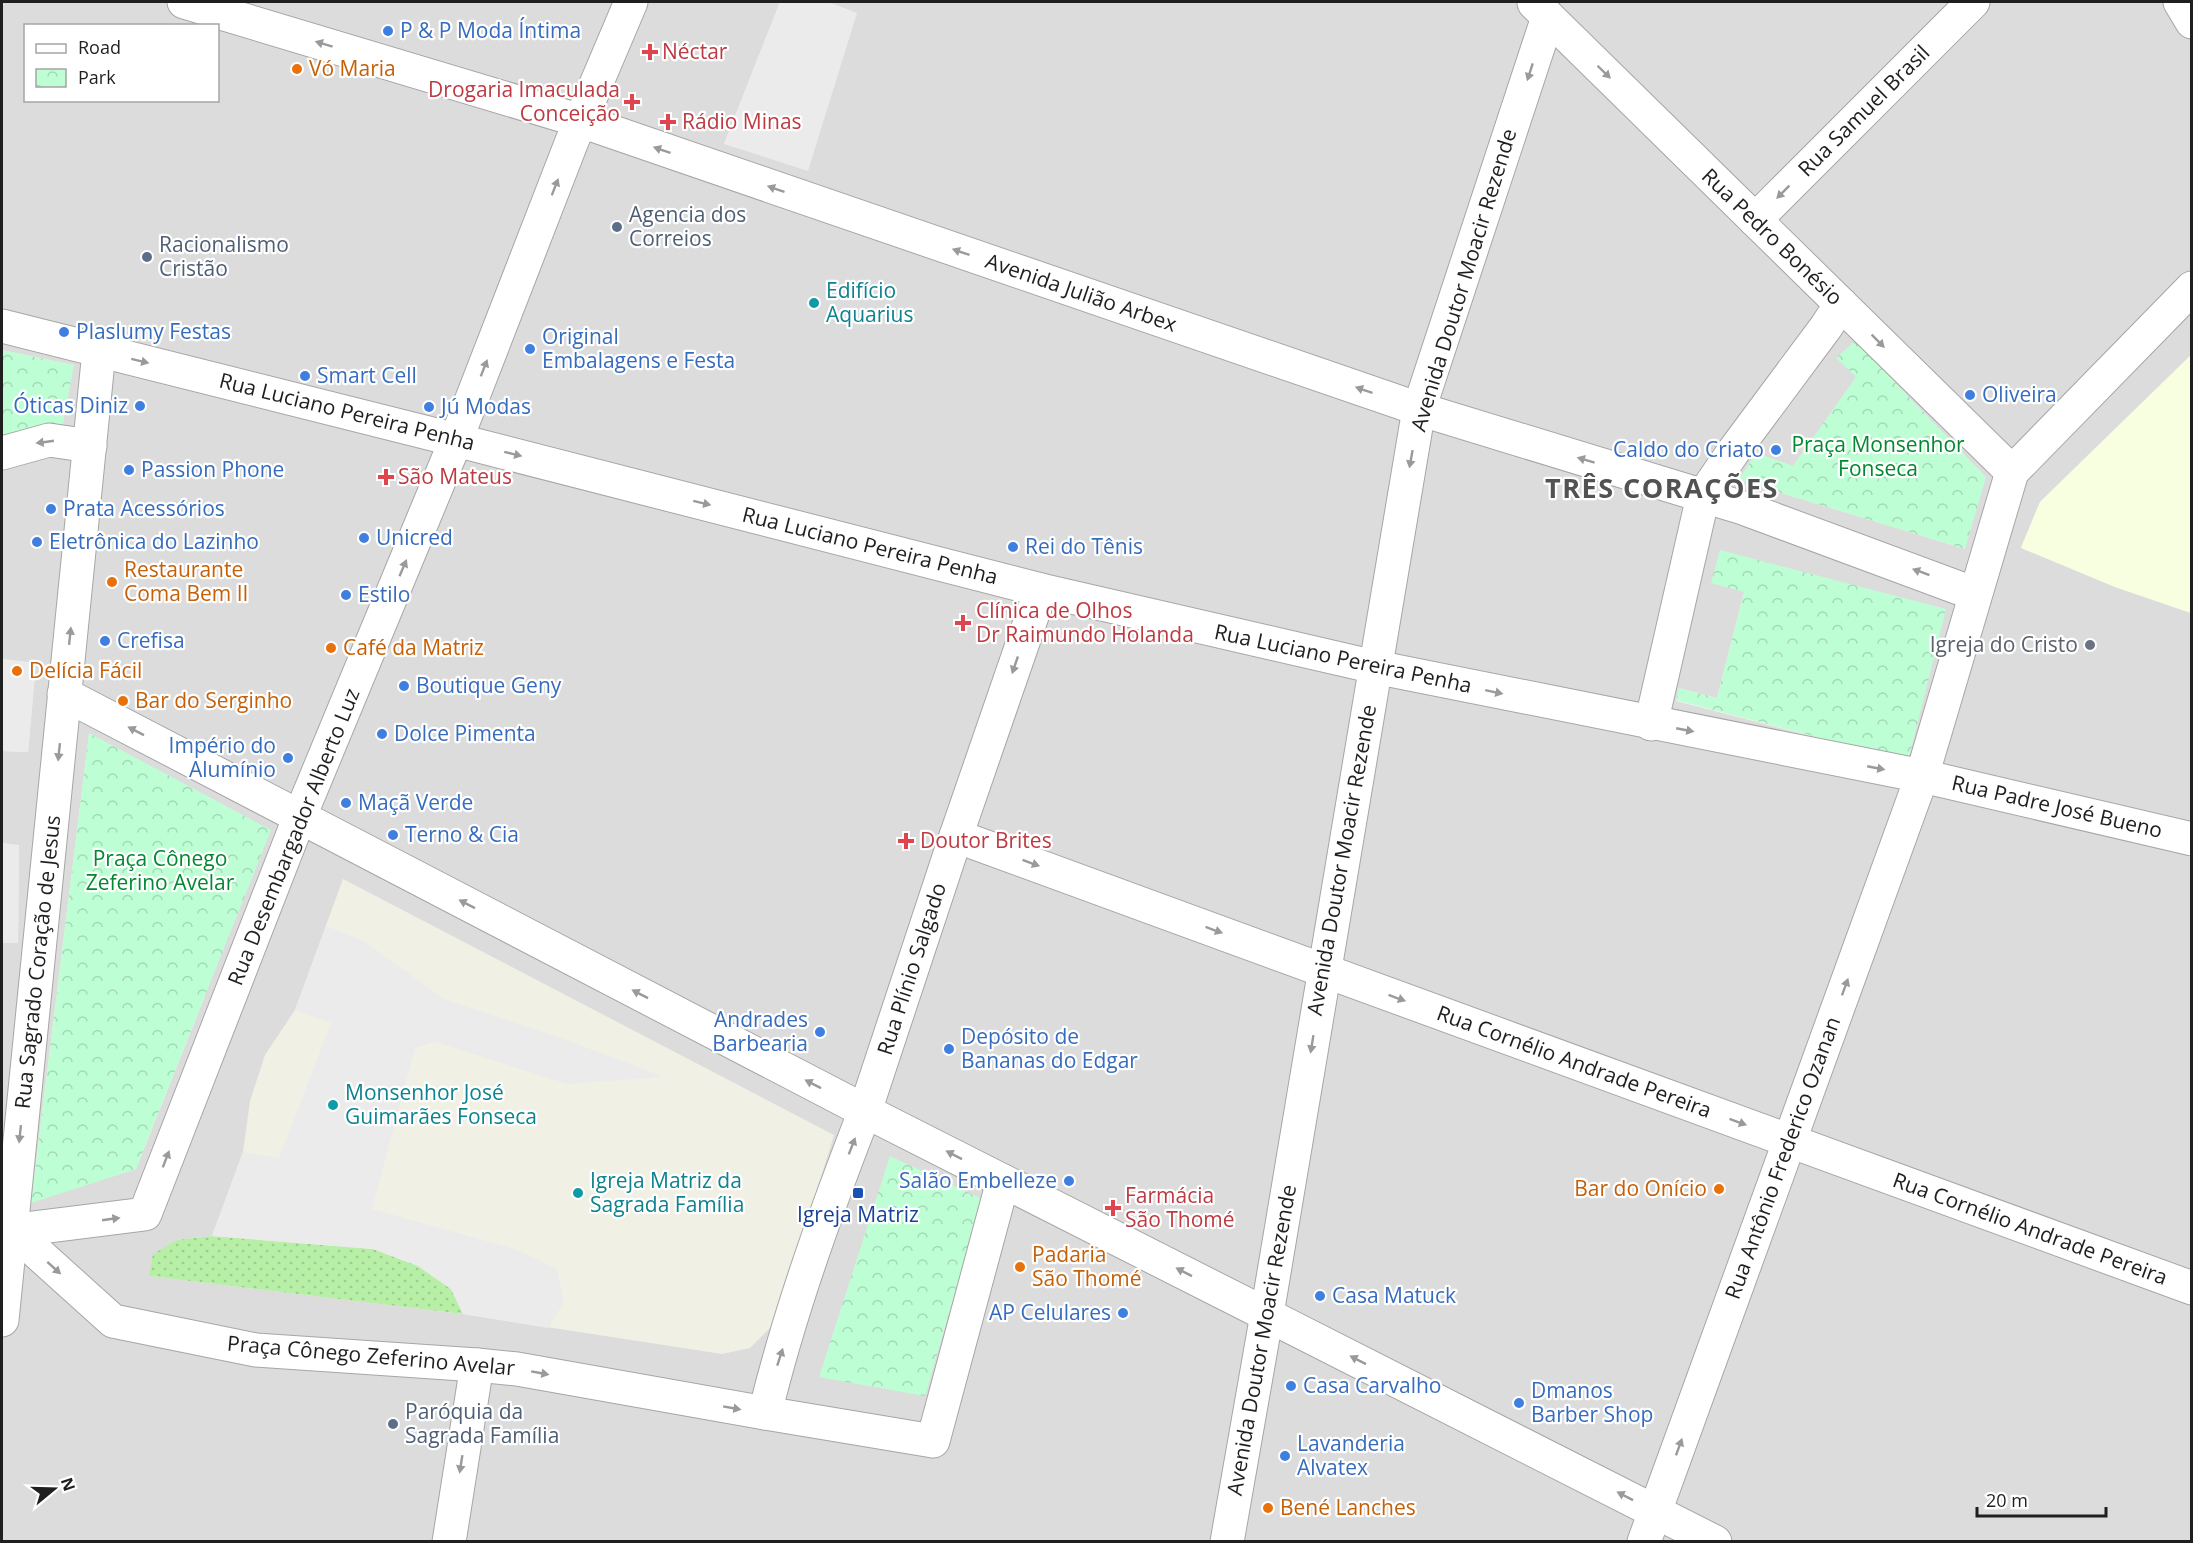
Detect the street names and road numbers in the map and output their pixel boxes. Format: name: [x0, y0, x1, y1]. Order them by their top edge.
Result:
street label: Rua Samuel Brasil: [1791, 38, 1935, 182]
street label: Avenida Doutor Moacir Rezende: [1404, 125, 1522, 434]
street label: Rua Pedro Bonésio: [1696, 162, 1849, 311]
street label: Avenida Julião Arbex: [982, 246, 1180, 338]
street label: Rua Luciano Pereira Penha: [217, 366, 478, 456]
street label: Rua Luciano Pereira Penha: [740, 500, 1001, 590]
street label: Rua Luciano Pereira Penha: [1212, 617, 1474, 699]
street label: Rua Desembargador Alberto Luz: [221, 684, 366, 989]
street label: Avenida Doutor Moacir Rezende: [1300, 702, 1382, 1017]
street label: Rua Padre José Bueno: [1949, 768, 2165, 844]
street label: Rua Sagrado Coração de Jesus: [8, 814, 66, 1110]
street label: Rua Plínio Salgado: [870, 879, 952, 1058]
street label: Rua Cornélio Andrade Pereira: [1433, 998, 1716, 1124]
street label: Rua Antônio Frederico Ozanan: [1718, 1013, 1846, 1303]
street label: Rua Cornélio Andrade Pereira: [1889, 1165, 2172, 1291]
street label: Avenida Doutor Moacir Rezende: [1220, 1182, 1302, 1497]
street label: Praça Cônego Zeferino Avelar: [226, 1328, 517, 1382]

